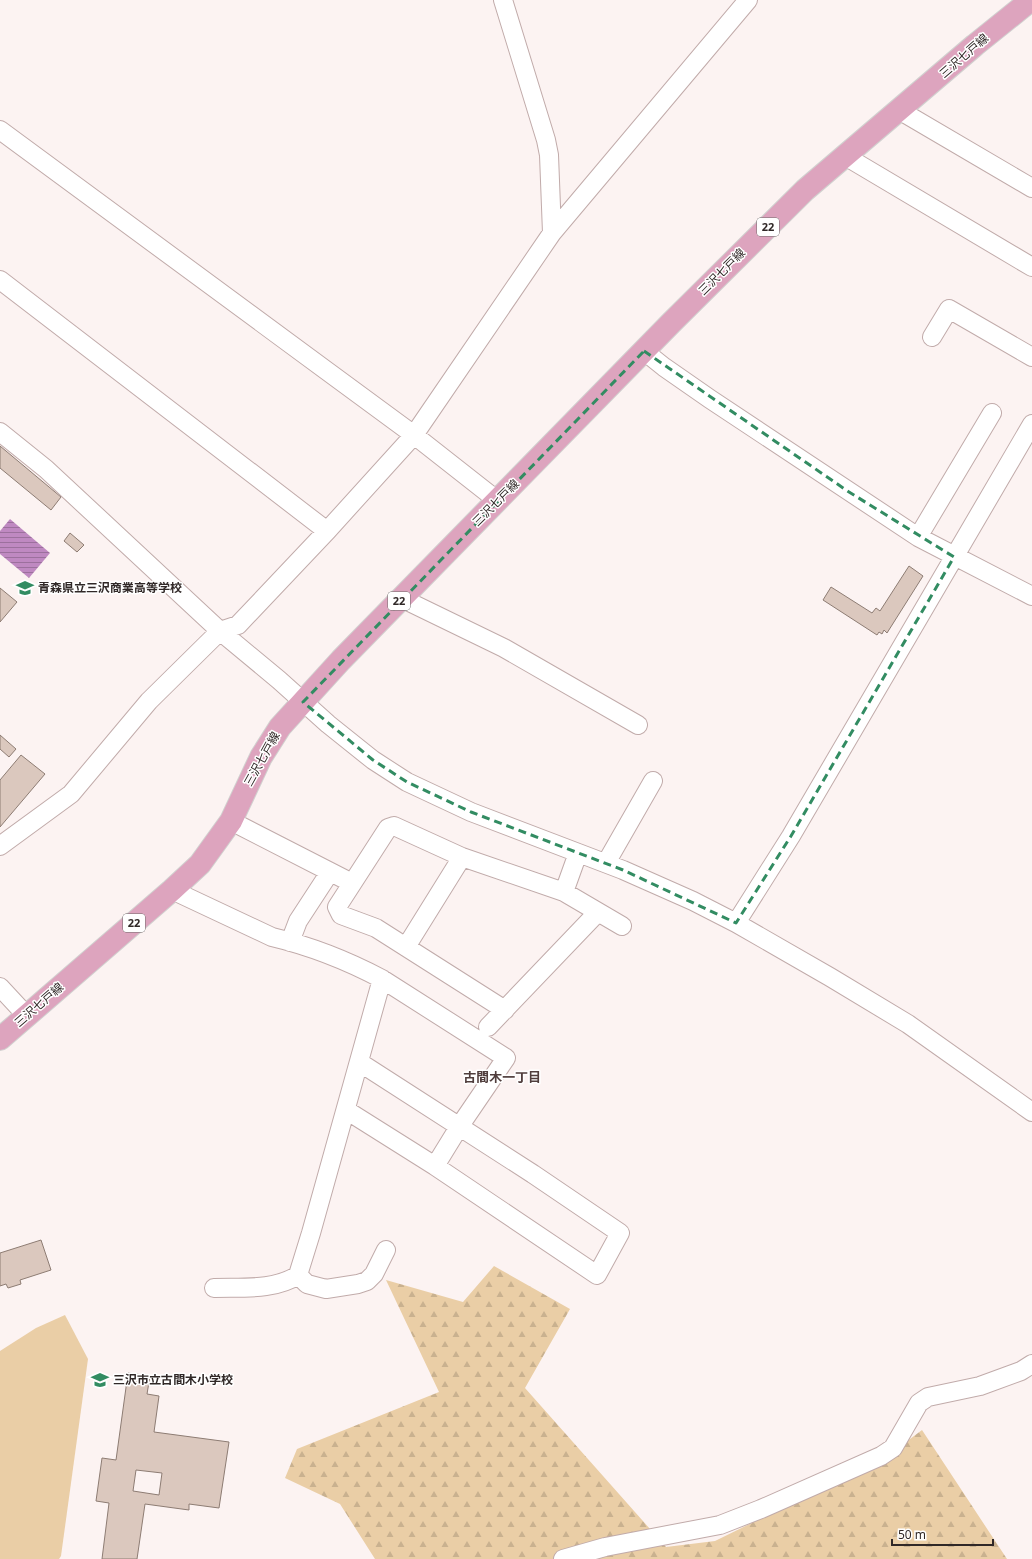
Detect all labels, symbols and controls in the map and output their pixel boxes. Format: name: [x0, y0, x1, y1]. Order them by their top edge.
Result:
street label: 三沢七戸線: [935, 30, 992, 82]
road number: 22: [757, 218, 779, 236]
street label: 三沢七戸線: [694, 244, 749, 299]
street label: 三沢七戸線: [468, 475, 523, 530]
school or university icon: 青森県立三沢商業高等学校: [15, 578, 35, 598]
place label: 青森県立三沢商業高等学校: [38, 579, 182, 596]
road number: 22: [388, 592, 410, 610]
street label: 三沢七戸線: [240, 728, 284, 789]
road number: 22: [123, 914, 145, 932]
street label: 三沢七戸線: [10, 979, 67, 1031]
district label: 古間木一丁目: [463, 1068, 541, 1086]
school or university icon: 三沢市立古間木小学校: [90, 1370, 110, 1390]
place label: 三沢市立古間木小学校: [113, 1371, 233, 1388]
scale bar: [892, 1521, 993, 1547]
text: 50 m: [898, 1526, 926, 1543]

